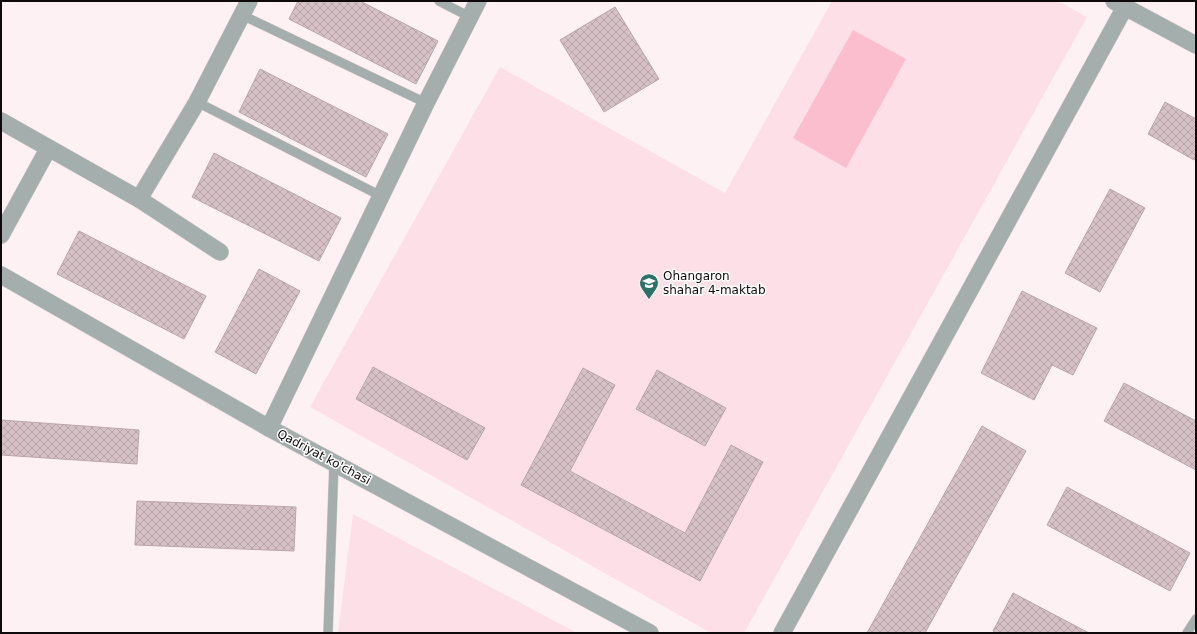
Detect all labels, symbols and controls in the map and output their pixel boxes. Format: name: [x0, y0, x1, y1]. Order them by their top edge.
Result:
place label: Ohangaron shahar 4-maktab: [663, 269, 766, 297]
school or university icon: Ohangaron shahar 4-maktab: [638, 272, 660, 300]
street label: Qadriyat ko'chasi: [275, 426, 373, 488]

